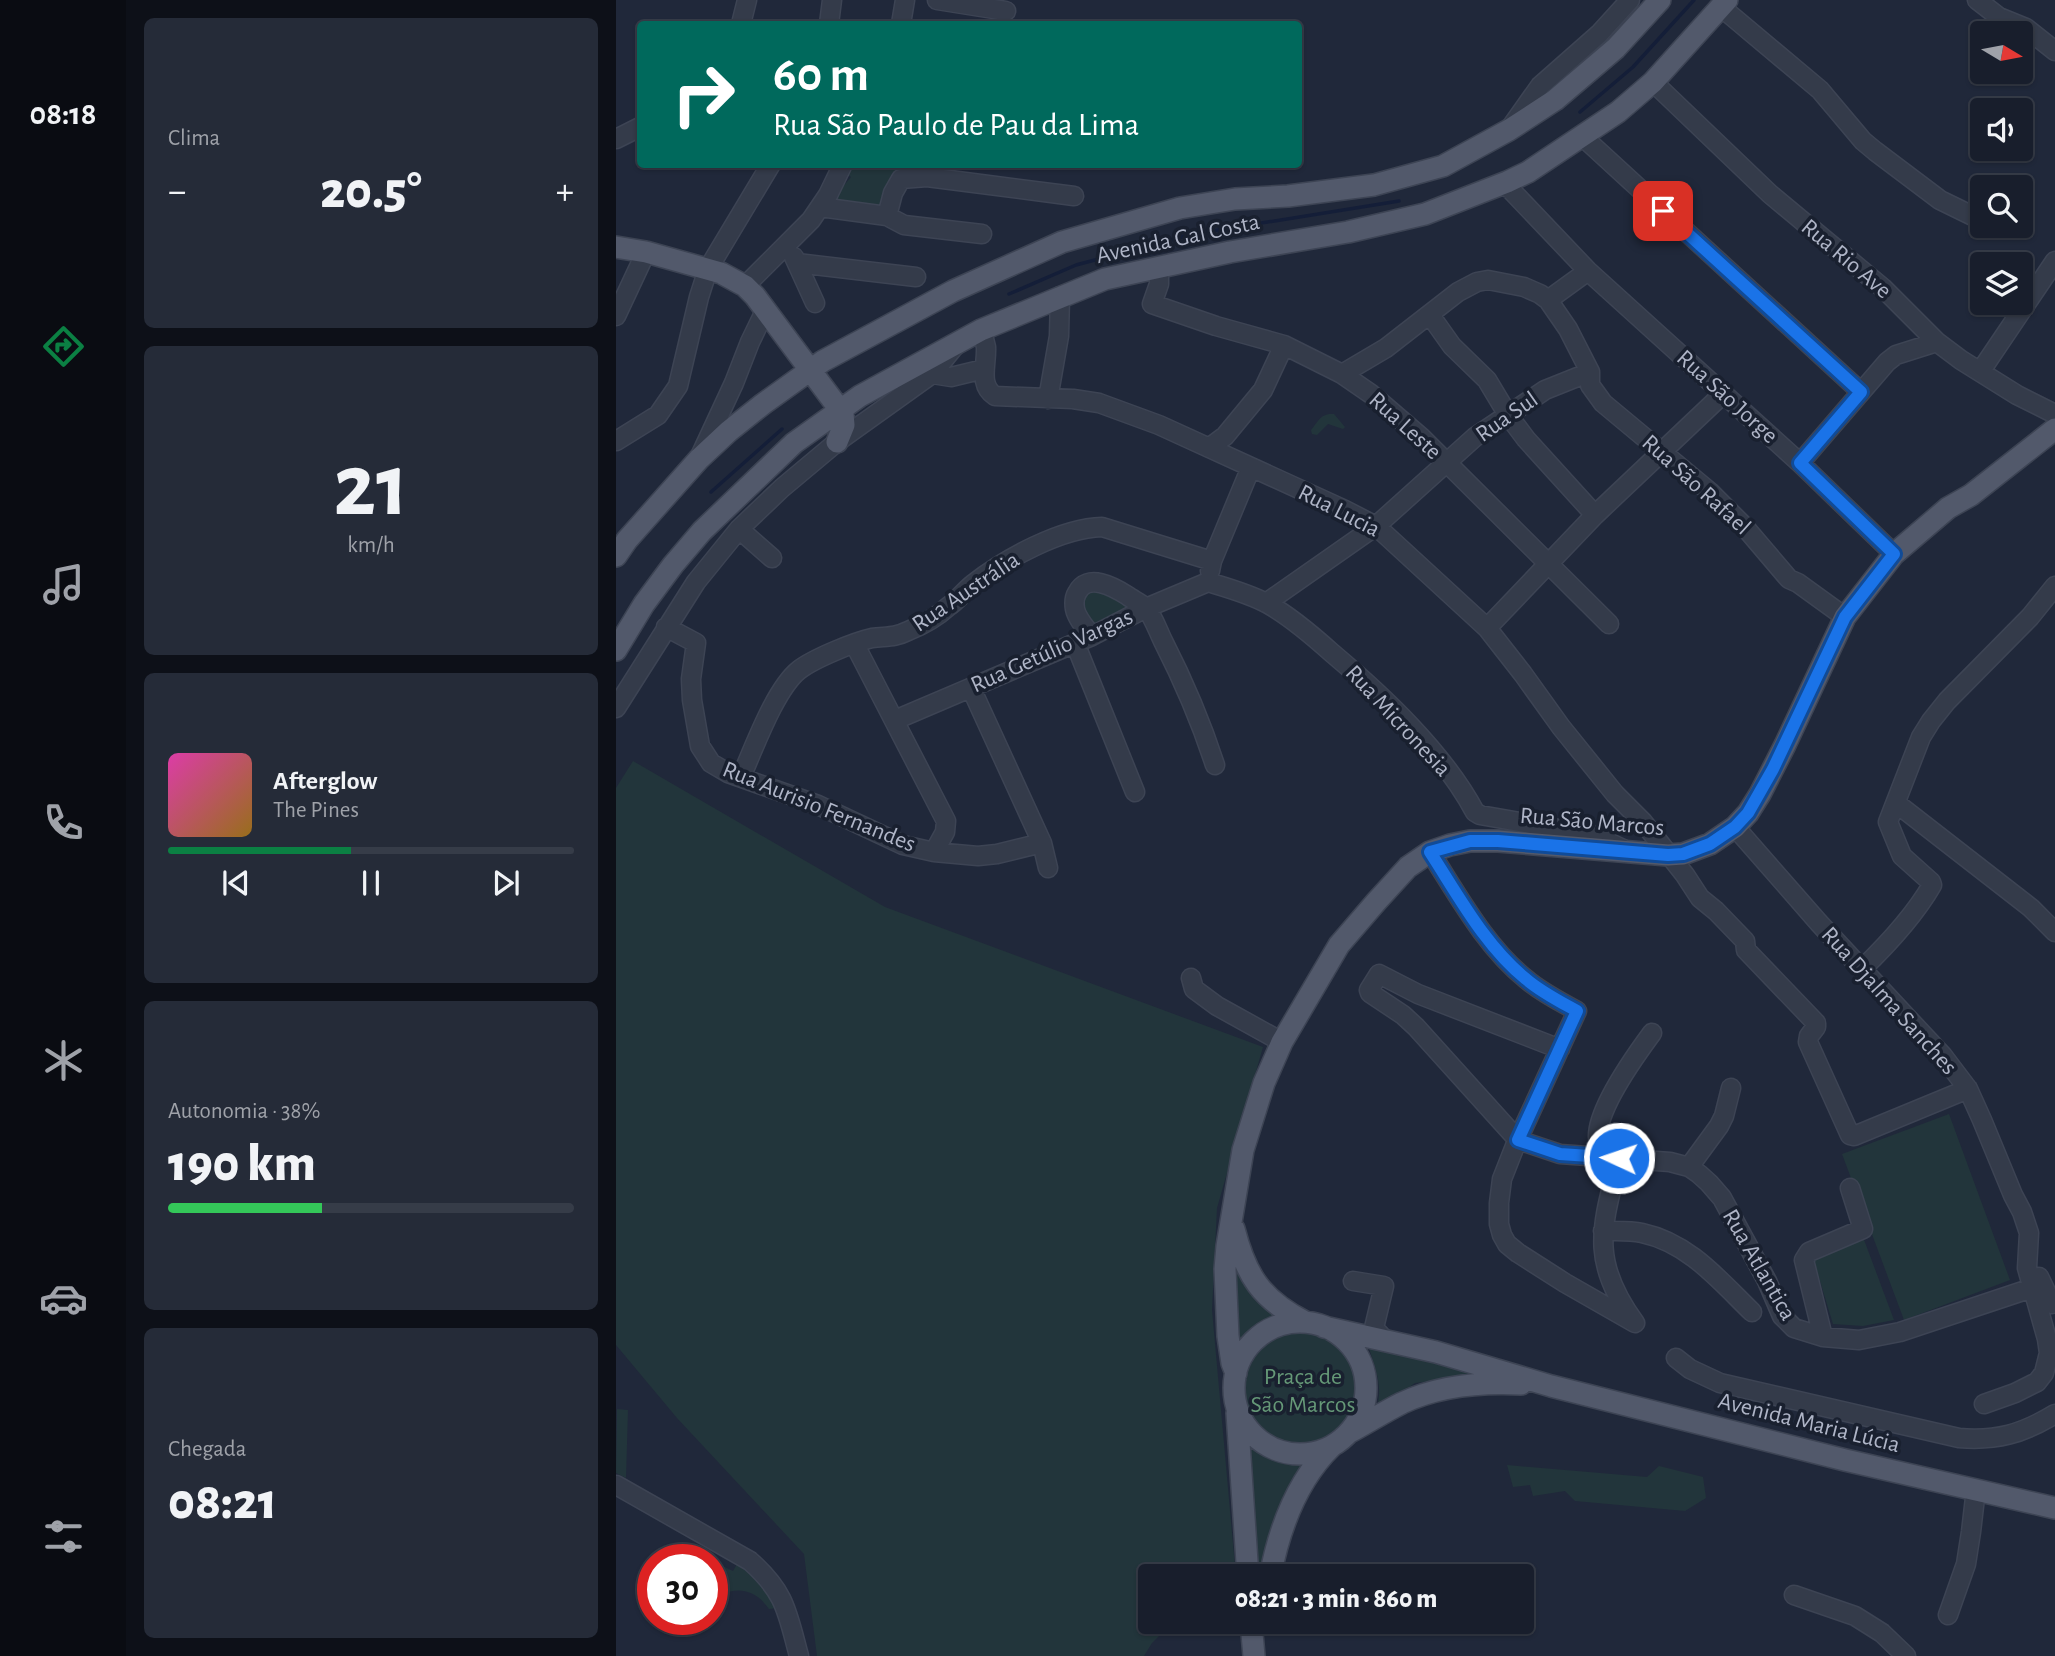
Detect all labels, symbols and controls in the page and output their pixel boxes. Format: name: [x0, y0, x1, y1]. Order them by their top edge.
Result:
north arrow: [1970, 21, 2034, 84]
map controls: [1970, 21, 2033, 315]
icon: right: [658, 49, 749, 140]
text: 60 m: [773, 51, 869, 100]
text: 08:18: [29, 98, 97, 130]
button: sound: [1970, 98, 2033, 161]
text: Rua São Paulo de Pau da Lima: [773, 109, 1139, 141]
text: Clima: [168, 127, 220, 150]
text: 20.5°: [320, 165, 422, 217]
text: −: [168, 173, 186, 211]
text: +: [556, 173, 574, 211]
button: search: [1970, 175, 2033, 238]
pin: [1633, 181, 1693, 241]
icon: arrive: [1644, 192, 1682, 230]
street label: Avenida Gal Costa: [1094, 210, 1262, 268]
street label: Rua Rio Ave: [1796, 215, 1896, 303]
button: layers: [1970, 252, 2033, 315]
icon: directions: [39, 322, 88, 371]
street label: Rua São Jorge: [1672, 346, 1782, 448]
street label: Rua Sul: [1472, 387, 1542, 447]
street label: Rua Leste: [1364, 388, 1446, 464]
street label: Rua São Rafael: [1637, 430, 1755, 540]
text: 21: [333, 441, 409, 532]
street label: Rua Lucia: [1294, 480, 1384, 542]
text: km/h: [347, 534, 395, 557]
street label: Rua Austrália: [908, 547, 1024, 637]
icon: music: [39, 560, 88, 609]
street label: Rua Getúlio Vargas: [967, 605, 1137, 697]
street label: Rua Micronesia: [1341, 661, 1455, 781]
street label: Rua Aurisio Fernandes: [719, 757, 919, 857]
text: Afterglow: [273, 768, 377, 794]
icon: phone: [39, 798, 88, 847]
text: The Pines: [273, 799, 359, 822]
street label: Rua São Marcos: [1519, 804, 1665, 840]
icon: previous: [217, 864, 255, 902]
icon: pause: [352, 864, 390, 902]
icon: next: [487, 864, 525, 902]
street label: Rua Djalma Sanches: [1817, 922, 1961, 1080]
icon: climate: [39, 1036, 88, 1085]
text: Autonomia · 38%: [168, 1100, 320, 1123]
position arrow: [1582, 1121, 1656, 1195]
text: 190 km: [168, 1138, 316, 1190]
street label: Rua Atlantica: [1718, 1205, 1800, 1325]
icon: car: [39, 1274, 88, 1323]
park label: Praça de São Marcos: [1251, 1365, 1355, 1417]
street label: Avenida Maria Lúcia: [1716, 1389, 1902, 1457]
text: Chegada: [168, 1438, 246, 1461]
text: 08:21: [168, 1476, 277, 1528]
icon: filters: [39, 1512, 88, 1561]
speed limit sign: 30: [637, 1544, 728, 1635]
text: 08:21 · 3 min · 860 m: [1235, 1586, 1437, 1612]

